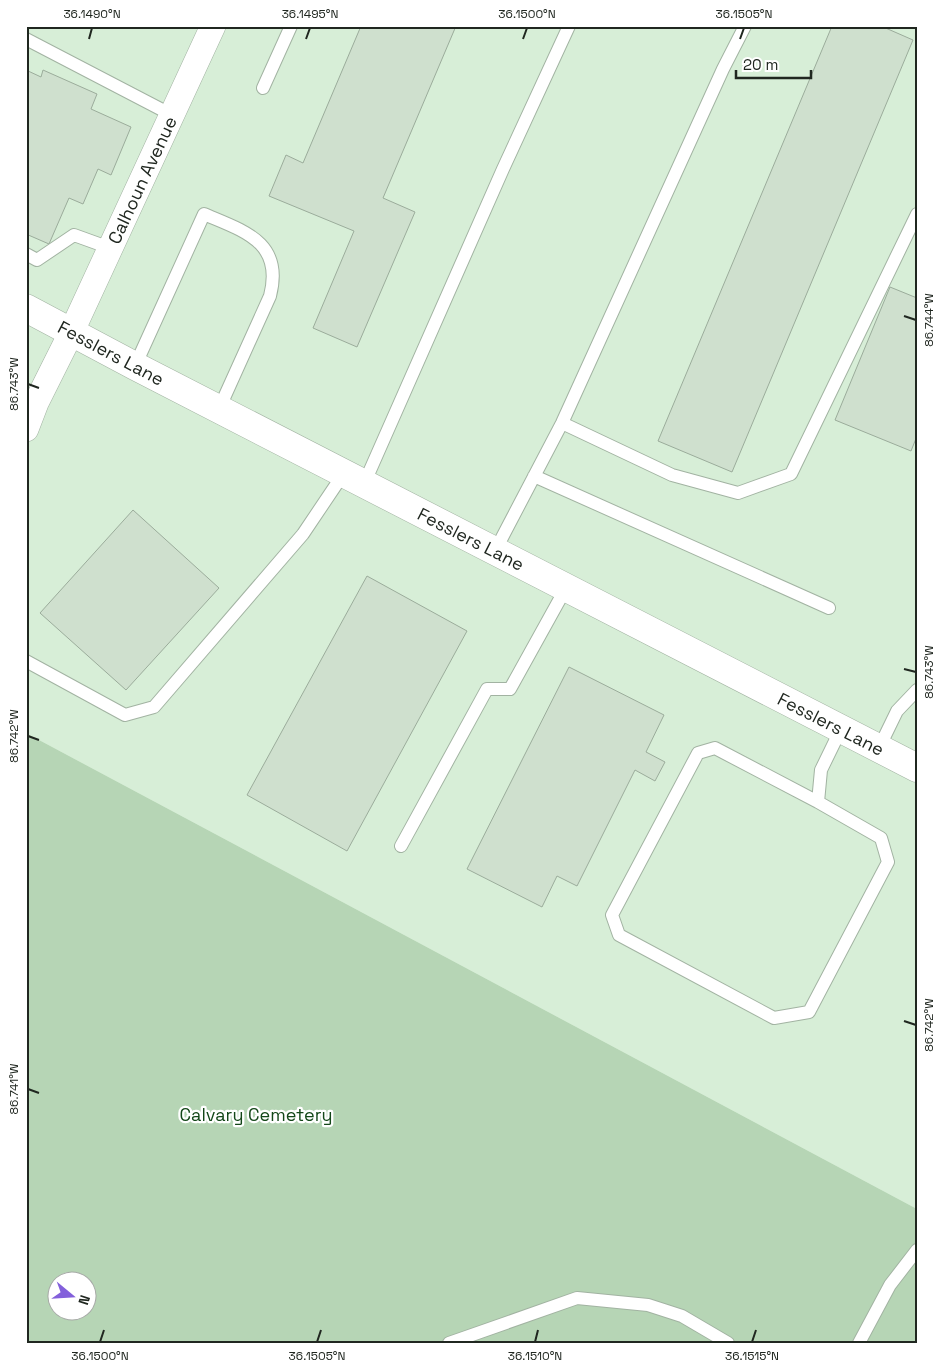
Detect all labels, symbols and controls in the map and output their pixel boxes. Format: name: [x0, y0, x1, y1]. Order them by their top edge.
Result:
text: 36.1490°N: [63, 6, 121, 22]
text: 36.1495°N: [282, 6, 338, 22]
text: 36.1500°N: [498, 6, 556, 22]
text: 36.1505°N: [716, 6, 772, 22]
scale bar: [736, 48, 810, 80]
text: 20 m: [743, 55, 778, 74]
street label: Calhoun Avenue: [102, 112, 182, 248]
text: 86.744°W: [921, 293, 937, 347]
street label: Fesslers Lane: [54, 315, 168, 391]
text: 86.743°W: [6, 357, 22, 411]
street label: Fesslers Lane: [414, 502, 528, 576]
text: 86.743°W: [921, 645, 937, 699]
street label: Fesslers Lane: [774, 687, 888, 761]
text: 86.742°W: [6, 709, 22, 763]
text: 86.742°W: [921, 998, 937, 1052]
text: 86.741°W: [6, 1063, 22, 1114]
park label: Calvary Cemetery: [180, 1103, 332, 1126]
north arrow: [48, 1272, 98, 1322]
text: N: [74, 1293, 94, 1307]
text: 36.1500°N: [71, 1348, 129, 1364]
text: 36.1505°N: [289, 1348, 345, 1364]
text: 36.1510°N: [508, 1348, 562, 1364]
text: 36.1515°N: [725, 1348, 779, 1364]

